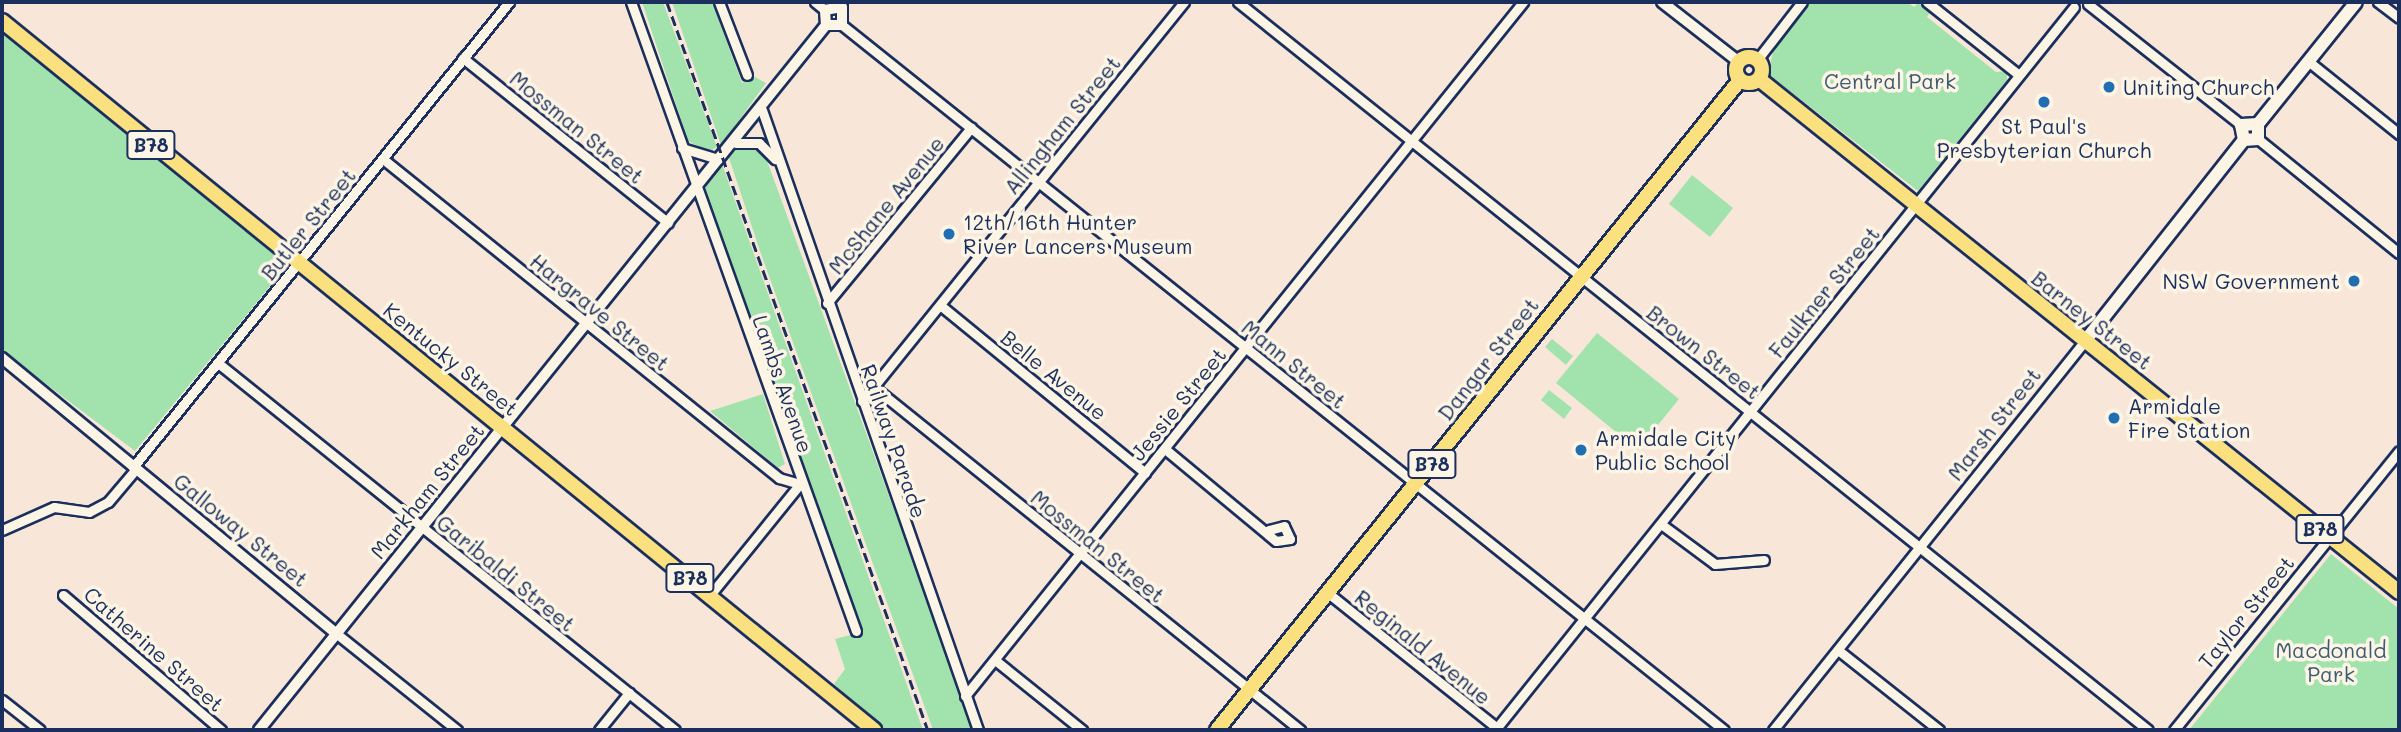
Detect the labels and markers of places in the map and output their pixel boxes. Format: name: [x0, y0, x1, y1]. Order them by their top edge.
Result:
place label: Uniting Church: [2123, 74, 2274, 100]
marker: Uniting Church: [2101, 79, 2117, 95]
marker: St Paul's Presbyterian Church: [2036, 94, 2052, 110]
place label: St Paul's Presbyterian Church: [1937, 113, 2151, 163]
place label: 12th/16th Hunter River Lancers Museum: [963, 209, 1192, 259]
marker: 12th/16th Hunter River Lancers Museum: [941, 226, 957, 242]
place label: NSW Government: [2163, 268, 2340, 294]
marker: NSW Government: [2346, 273, 2362, 289]
place label: Armidale Fire Station: [2128, 393, 2250, 443]
marker: Armidale Fire Station: [2106, 410, 2122, 426]
place label: Armidale City Public School: [1595, 425, 1736, 475]
marker: Armidale City Public School: [1573, 442, 1589, 458]

